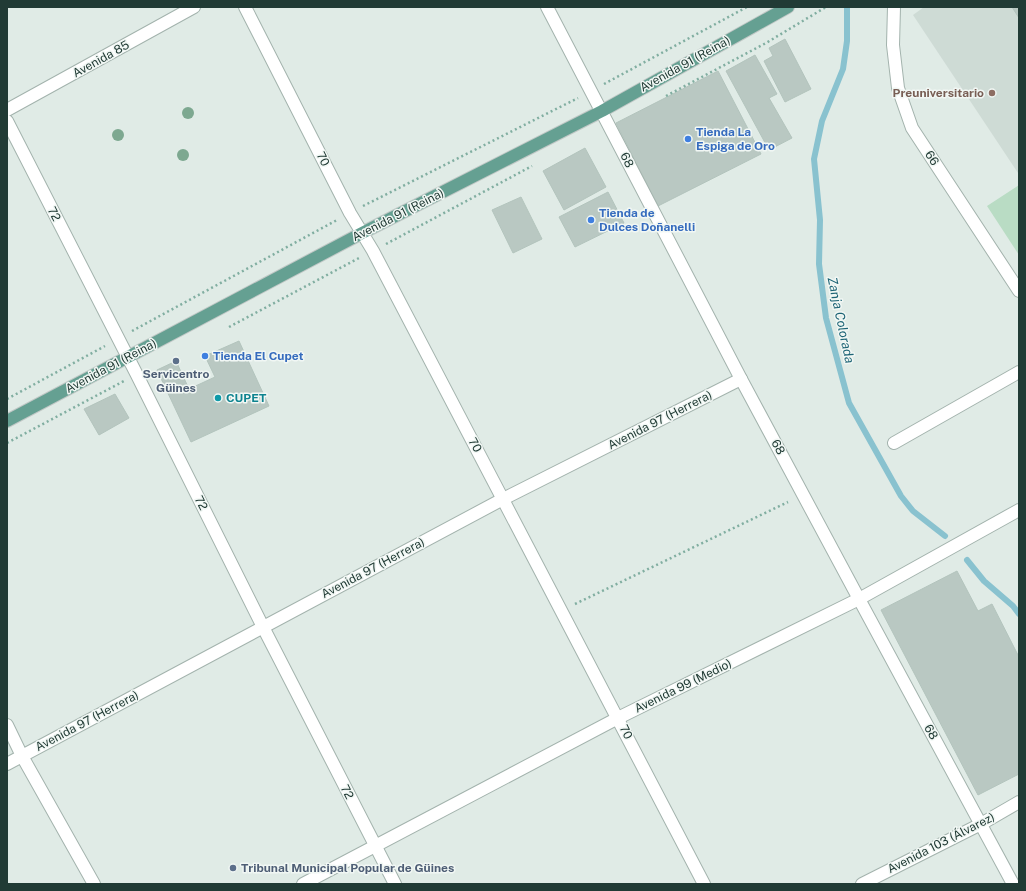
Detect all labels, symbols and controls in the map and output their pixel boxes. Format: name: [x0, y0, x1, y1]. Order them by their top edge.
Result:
street label: Avenida 91 (Reina): [637, 33, 733, 95]
street label: Avenida 85: [70, 38, 132, 80]
place label: Preuniversitario: [893, 86, 984, 100]
marker: Preuniversitario: [987, 88, 997, 98]
place label: Tienda La Espiga de Oro: [696, 125, 775, 153]
marker: Tienda La Espiga de Oro: [683, 134, 693, 144]
street label: 66: [922, 148, 942, 168]
street label: 70: [314, 149, 332, 169]
street label: 68: [617, 150, 637, 170]
street label: Avenida 91 (Reina): [350, 186, 446, 244]
street label: 72: [44, 204, 64, 224]
place label: Tienda de Dulces Doñanelli: [599, 206, 695, 234]
marker: Tienda de Dulces Doñanelli: [586, 215, 596, 225]
water label: Zanja Colorada: [825, 275, 857, 365]
street label: Avenida 91 (Reina): [63, 336, 159, 396]
place label: Tienda El Cupet: [213, 349, 303, 363]
marker: Tienda El Cupet: [200, 351, 210, 361]
marker: Servicentro Güines: [171, 356, 181, 366]
place label: Servicentro Güines: [143, 367, 210, 395]
street label: Avenida 97 (Herrera): [606, 388, 714, 452]
place label: CUPET: [226, 391, 267, 405]
marker: CUPET: [213, 393, 223, 403]
street label: 70: [465, 435, 485, 455]
street label: 68: [768, 437, 788, 457]
street label: 72: [191, 493, 211, 513]
street label: Avenida 97 (Herrera): [319, 535, 427, 601]
street label: Avenida 99 (Medio): [632, 656, 734, 716]
street label: Avenida 97 (Herrera): [33, 688, 141, 754]
street label: 70: [617, 722, 635, 742]
street label: 68: [921, 722, 941, 742]
street label: 72: [337, 782, 357, 802]
street label: Avenida 103 (Álvarez): [885, 810, 997, 876]
place label: Tribunal Municipal Popular de Güines: [241, 861, 454, 875]
marker: Tribunal Municipal Popular de Güines: [228, 863, 238, 873]

